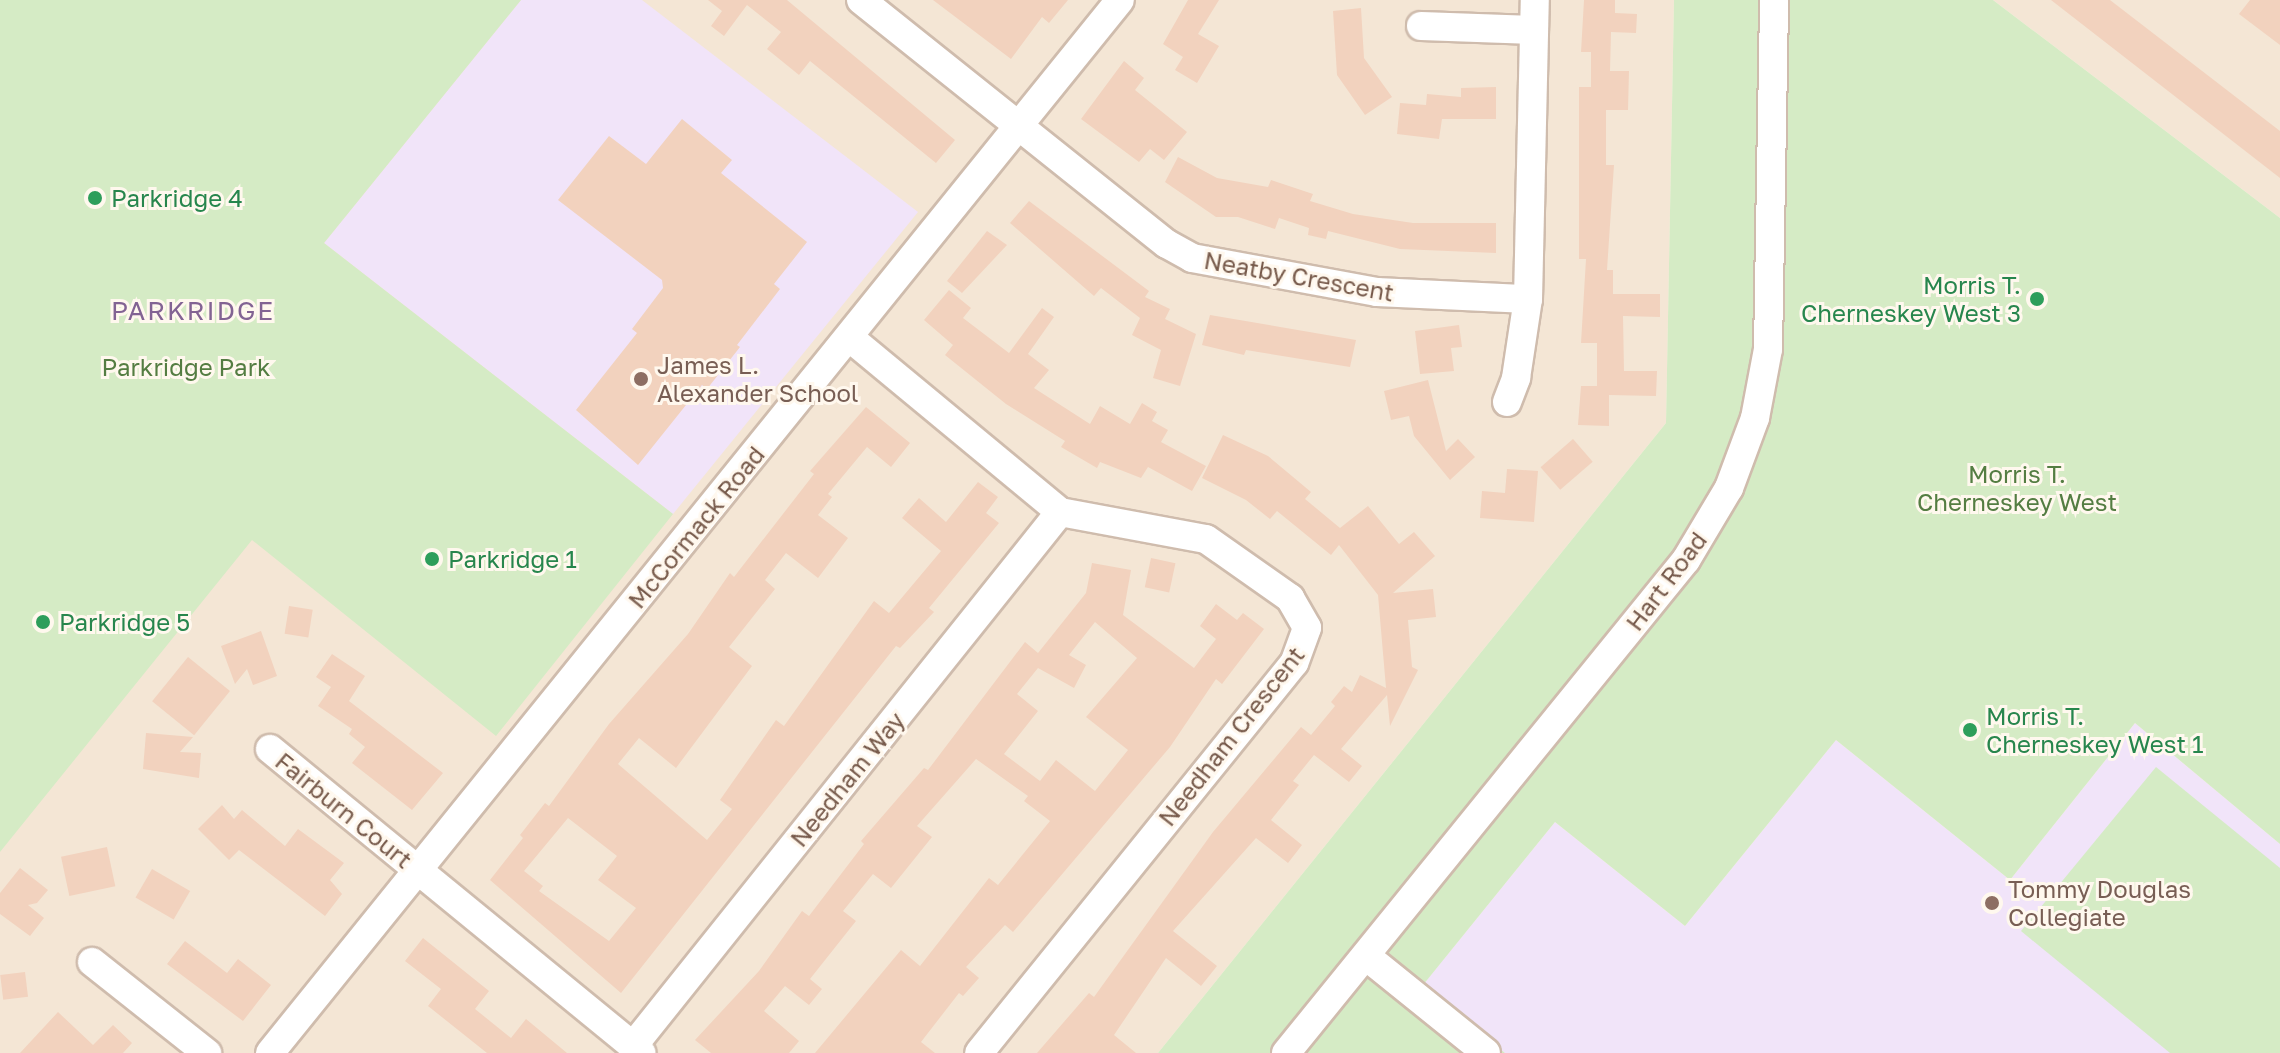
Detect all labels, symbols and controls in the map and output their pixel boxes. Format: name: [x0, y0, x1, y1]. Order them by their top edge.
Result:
place label: Parkridge 4: [111, 184, 243, 212]
marker: Parkridge 4: [86, 189, 104, 207]
street label: Neatby Crescent: [1202, 245, 1396, 307]
place label: Morris T. Cherneskey West 3: [1801, 271, 2021, 327]
marker: Morris T. Cherneskey West 3: [2028, 290, 2046, 308]
district label: PARKRIDGE: [111, 295, 275, 327]
place label: James L. Alexander School: [657, 351, 858, 407]
park label: Parkridge Park: [101, 353, 271, 381]
marker: James L. Alexander School: [632, 370, 650, 388]
street label: McCormack Road: [622, 440, 770, 614]
park label: Morris T. Cherneskey West: [1917, 460, 2117, 516]
street label: Hart Road: [1620, 526, 1712, 636]
place label: Parkridge 1: [448, 545, 577, 573]
marker: Parkridge 1: [423, 550, 441, 568]
place label: Parkridge 5: [59, 608, 190, 636]
marker: Parkridge 5: [34, 613, 52, 631]
street label: Needham Crescent: [1152, 641, 1310, 831]
place label: Morris T. Cherneskey West 1: [1986, 702, 2204, 758]
street label: Needham Way: [784, 706, 910, 852]
marker: Morris T. Cherneskey West 1: [1961, 721, 1979, 739]
street label: Fairburn Court: [270, 746, 418, 874]
place label: Tommy Douglas Collegiate: [2008, 875, 2191, 931]
marker: Tommy Douglas Collegiate: [1983, 894, 2001, 912]

